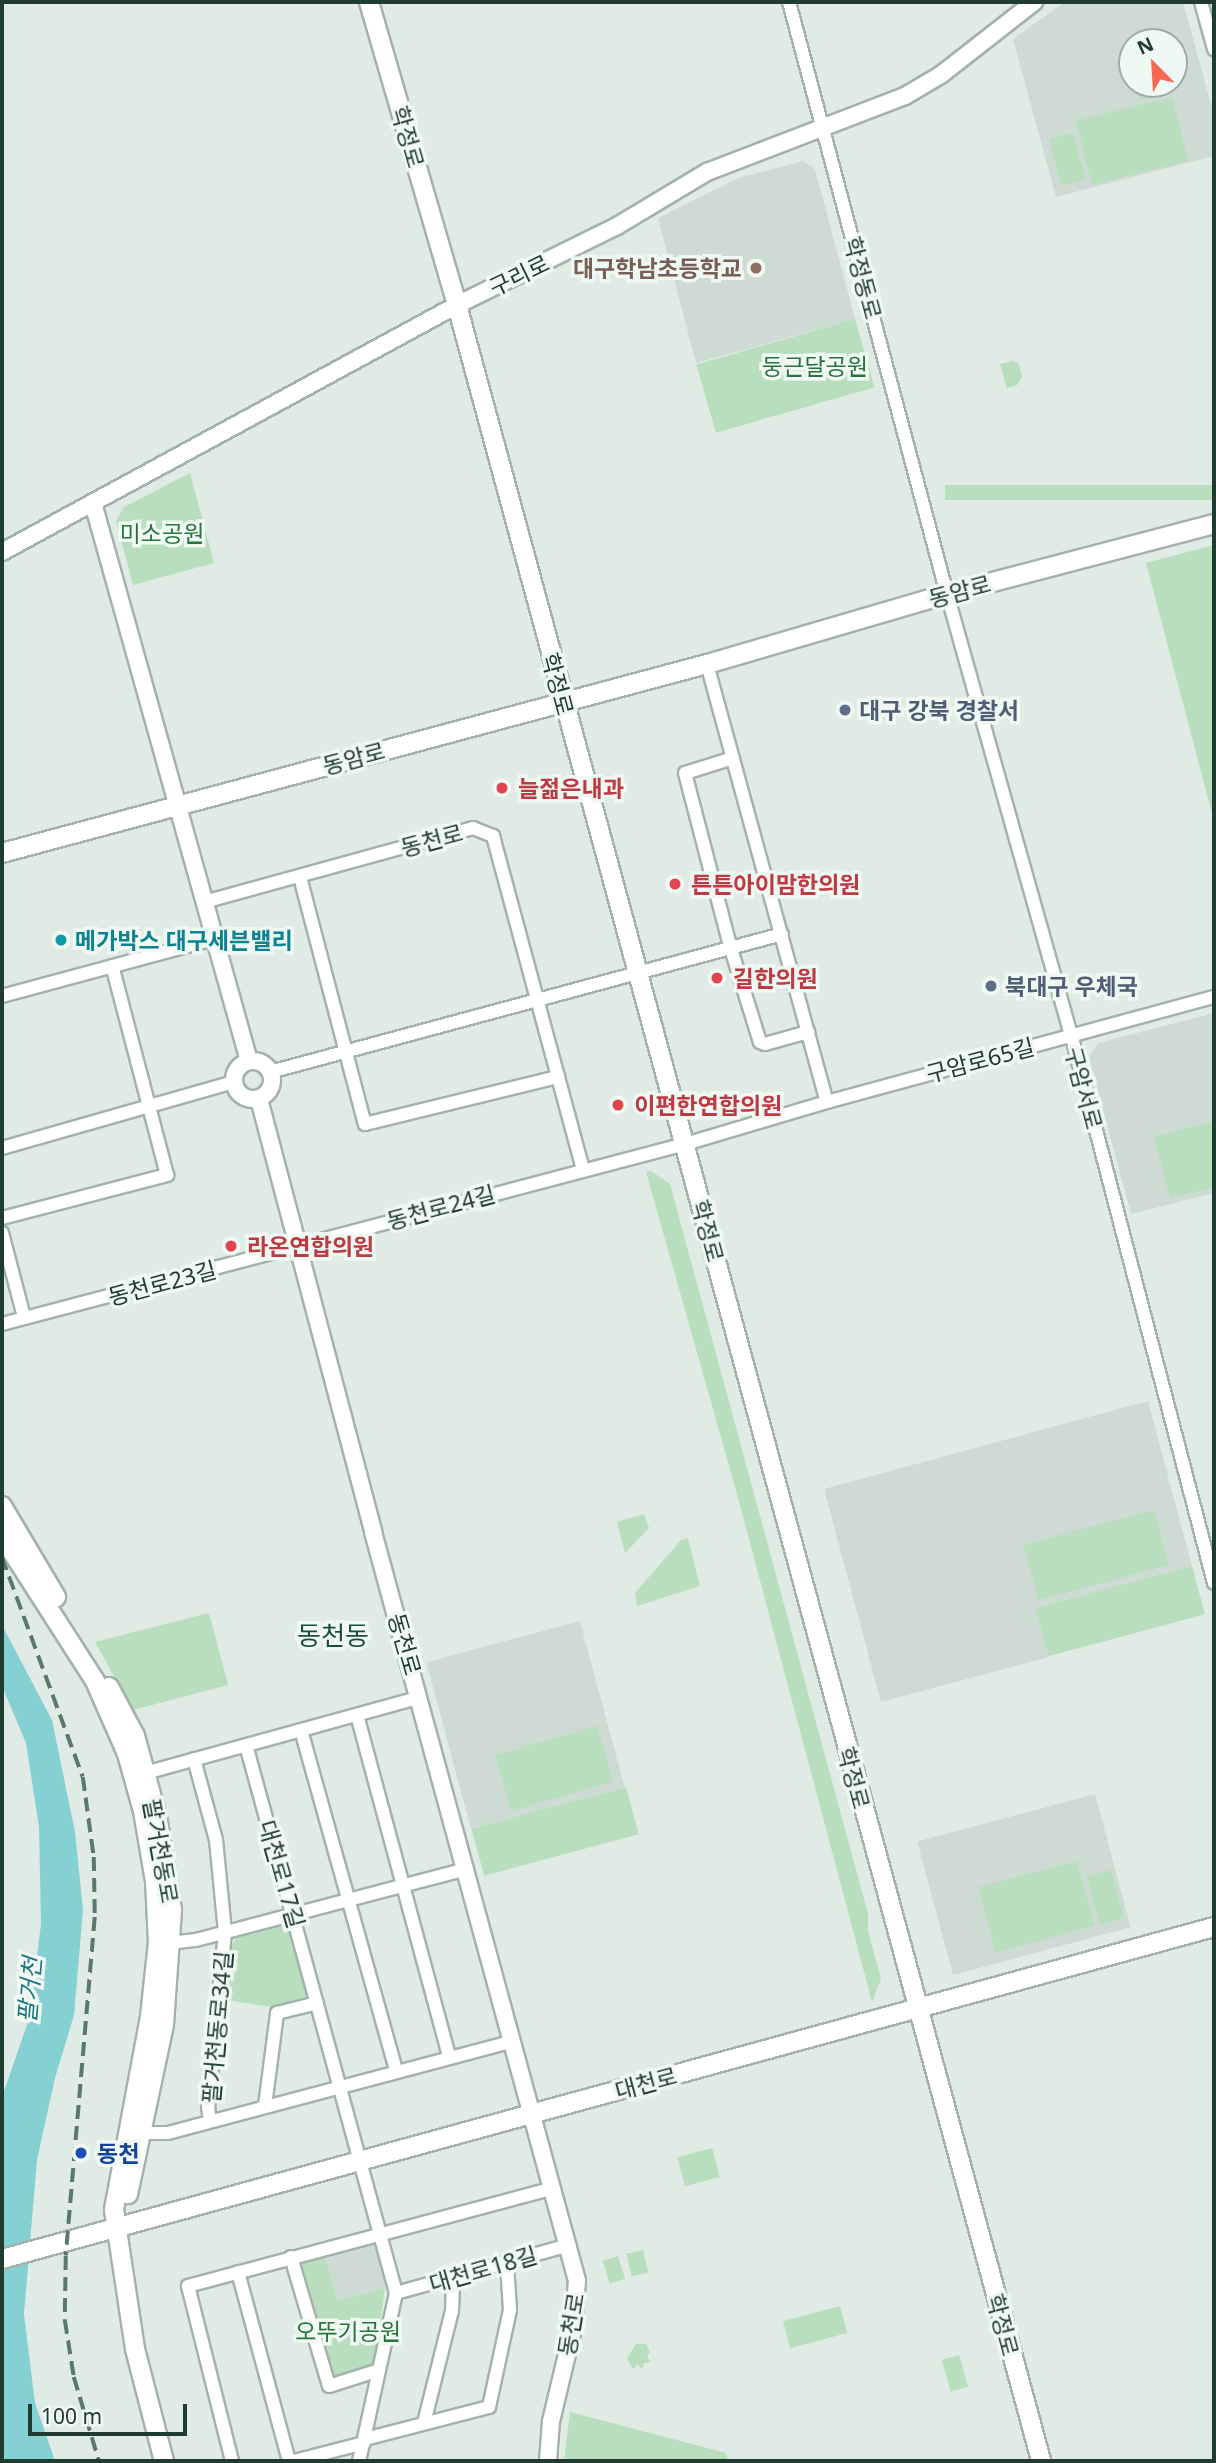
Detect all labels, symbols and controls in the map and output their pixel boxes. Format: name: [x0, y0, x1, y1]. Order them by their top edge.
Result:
north arrow: [1118, 28, 1188, 98]
text: N: [1133, 31, 1158, 61]
street label: 학정로: [386, 103, 430, 171]
street label: 학정동로: [839, 234, 887, 322]
street label: 구리로: [484, 249, 554, 301]
place label: 대구학남초등학교: [573, 254, 742, 282]
marker: 대구학남초등학교: [748, 260, 764, 276]
park label: 둥근달공원: [762, 352, 868, 380]
park label: 미소공원: [120, 519, 204, 547]
street label: 동암로: [926, 569, 994, 613]
street label: 학정로: [536, 650, 580, 718]
place label: 대구 강북 경찰서: [859, 696, 1019, 724]
marker: 대구 강북 경찰서: [837, 702, 853, 718]
street label: 동암로: [320, 736, 388, 780]
place label: 늘젊은내과: [518, 774, 624, 802]
marker: 늘젊은내과: [492, 778, 512, 798]
street label: 동천로: [398, 818, 466, 862]
place label: 튼튼아이맘한의원: [691, 870, 860, 898]
marker: 튼튼아이맘한의원: [665, 874, 685, 894]
place label: 메가박스 대구세븐밸리: [75, 926, 293, 954]
marker: 메가박스 대구세븐밸리: [53, 932, 69, 948]
place label: 길한의원: [733, 964, 818, 992]
marker: 길한의원: [707, 968, 727, 988]
place label: 북대구 우체국: [1005, 972, 1138, 1000]
marker: 북대구 우체국: [983, 978, 999, 994]
street label: 구암로65길: [923, 1032, 1037, 1088]
street label: 구암서로: [1060, 1044, 1108, 1132]
place label: 이편한연합의원: [634, 1091, 782, 1119]
marker: 이편한연합의원: [608, 1095, 628, 1115]
street label: 동천로24길: [384, 1179, 498, 1235]
street label: 학정로: [686, 1197, 730, 1265]
place label: 라온연합의원: [247, 1232, 374, 1260]
marker: 라온연합의원: [221, 1236, 241, 1256]
street label: 동천로23길: [105, 1255, 219, 1311]
street label: 동천로: [383, 1610, 427, 1678]
district label: 동천동: [297, 1620, 369, 1652]
street label: 학정로: [832, 1744, 876, 1812]
street label: 팔거천동로: [138, 1797, 184, 1905]
street label: 대천로17길: [253, 1817, 311, 1931]
street label: 팔거천동로34길: [197, 1949, 237, 2105]
water label: 팔거천: [12, 1956, 46, 2024]
street label: 대천로: [612, 2061, 680, 2105]
place label: 동천: [97, 2139, 139, 2167]
marker: 동천: [71, 2143, 91, 2163]
street label: 대천로18길: [426, 2240, 540, 2298]
street label: 동천로: [552, 2290, 590, 2358]
street label: 학정로: [981, 2291, 1025, 2359]
park label: 오뚜기공원: [295, 2317, 401, 2345]
scale bar: [32, 2390, 191, 2434]
text: 100 m: [41, 2402, 102, 2430]

